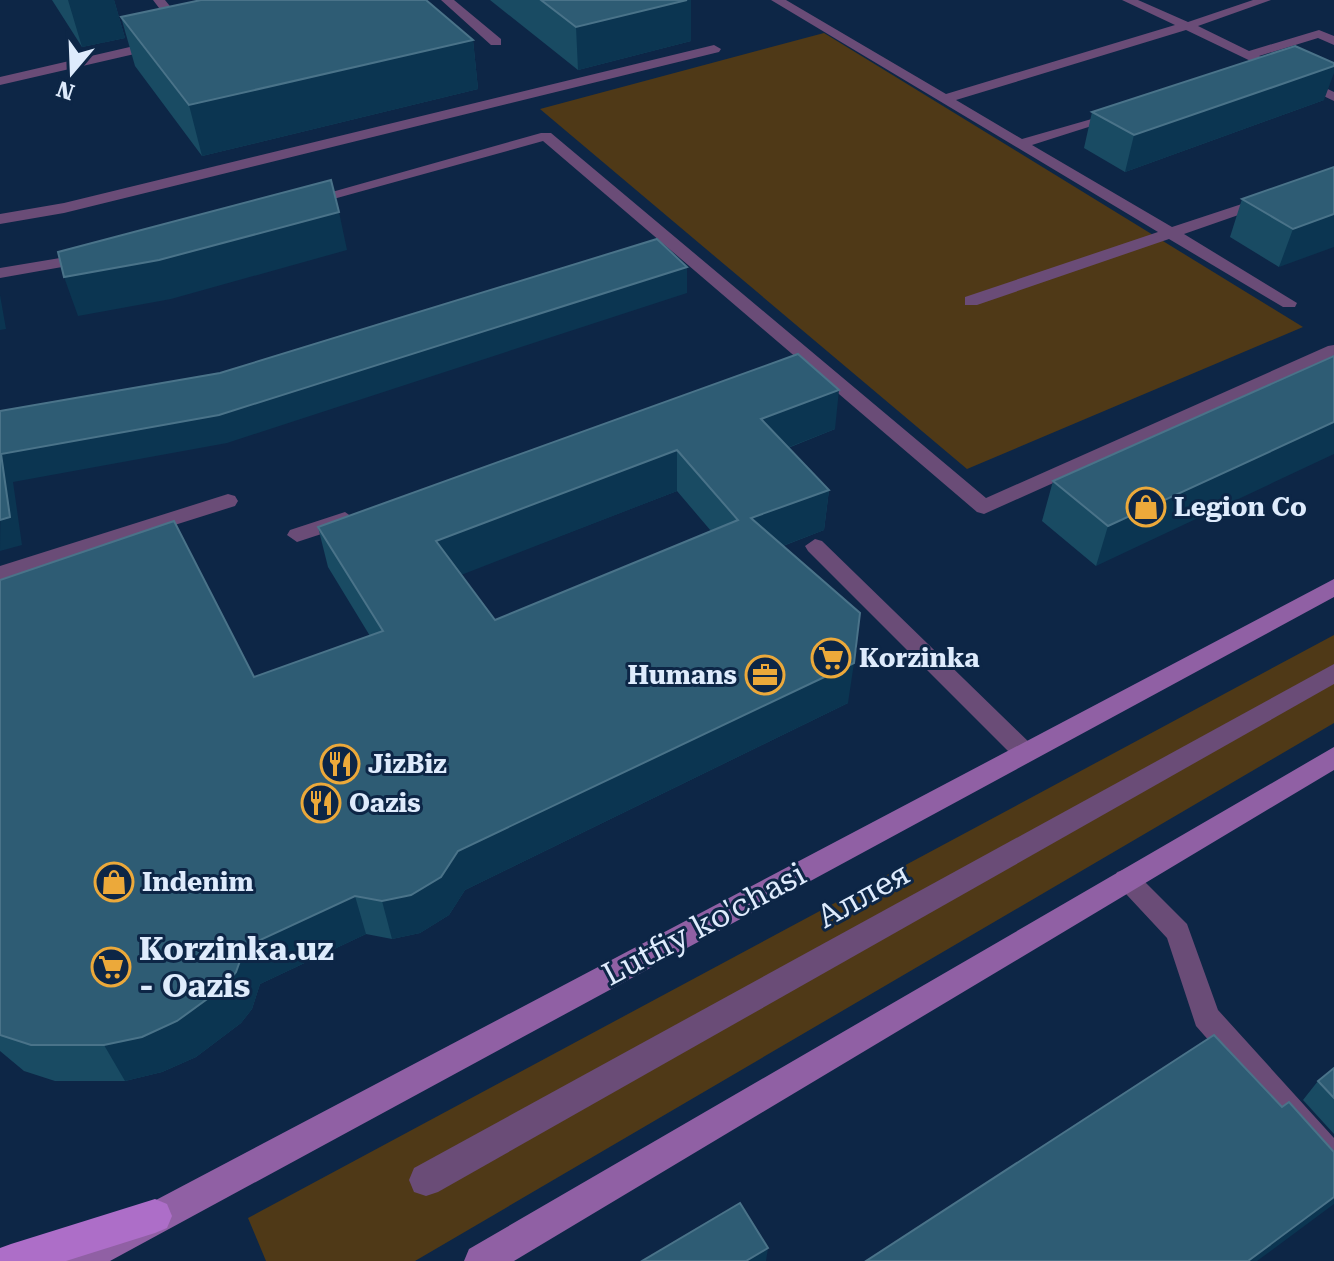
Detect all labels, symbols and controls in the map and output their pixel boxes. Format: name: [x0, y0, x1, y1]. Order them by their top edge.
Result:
north arrow: [32, 32, 112, 112]
text: N: [54, 76, 78, 105]
shop icon: Legion Co: [1125, 486, 1167, 528]
place label: Legion Co: [1174, 492, 1307, 522]
supermarket icon: Korzinka: [810, 637, 852, 679]
place label: Korzinka: [859, 643, 980, 673]
office icon: Humans: [744, 654, 786, 696]
place label: Humans: [627, 660, 737, 690]
restaurant icon: JizBiz: [319, 743, 361, 785]
place label: JizBiz: [368, 749, 447, 779]
restaurant icon: Oazis: [300, 782, 342, 824]
place label: Oazis: [349, 788, 421, 818]
street label: Аллея: [810, 854, 916, 936]
street label: Lutfiy ko'chasi: [596, 855, 812, 993]
shop icon: Indenim: [93, 861, 135, 903]
place label: Indenim: [142, 867, 254, 897]
place label: Korzinka.uz - Oazis: [139, 930, 334, 1005]
supermarket icon: Korzinka.uz - Oazis: [90, 946, 132, 988]

